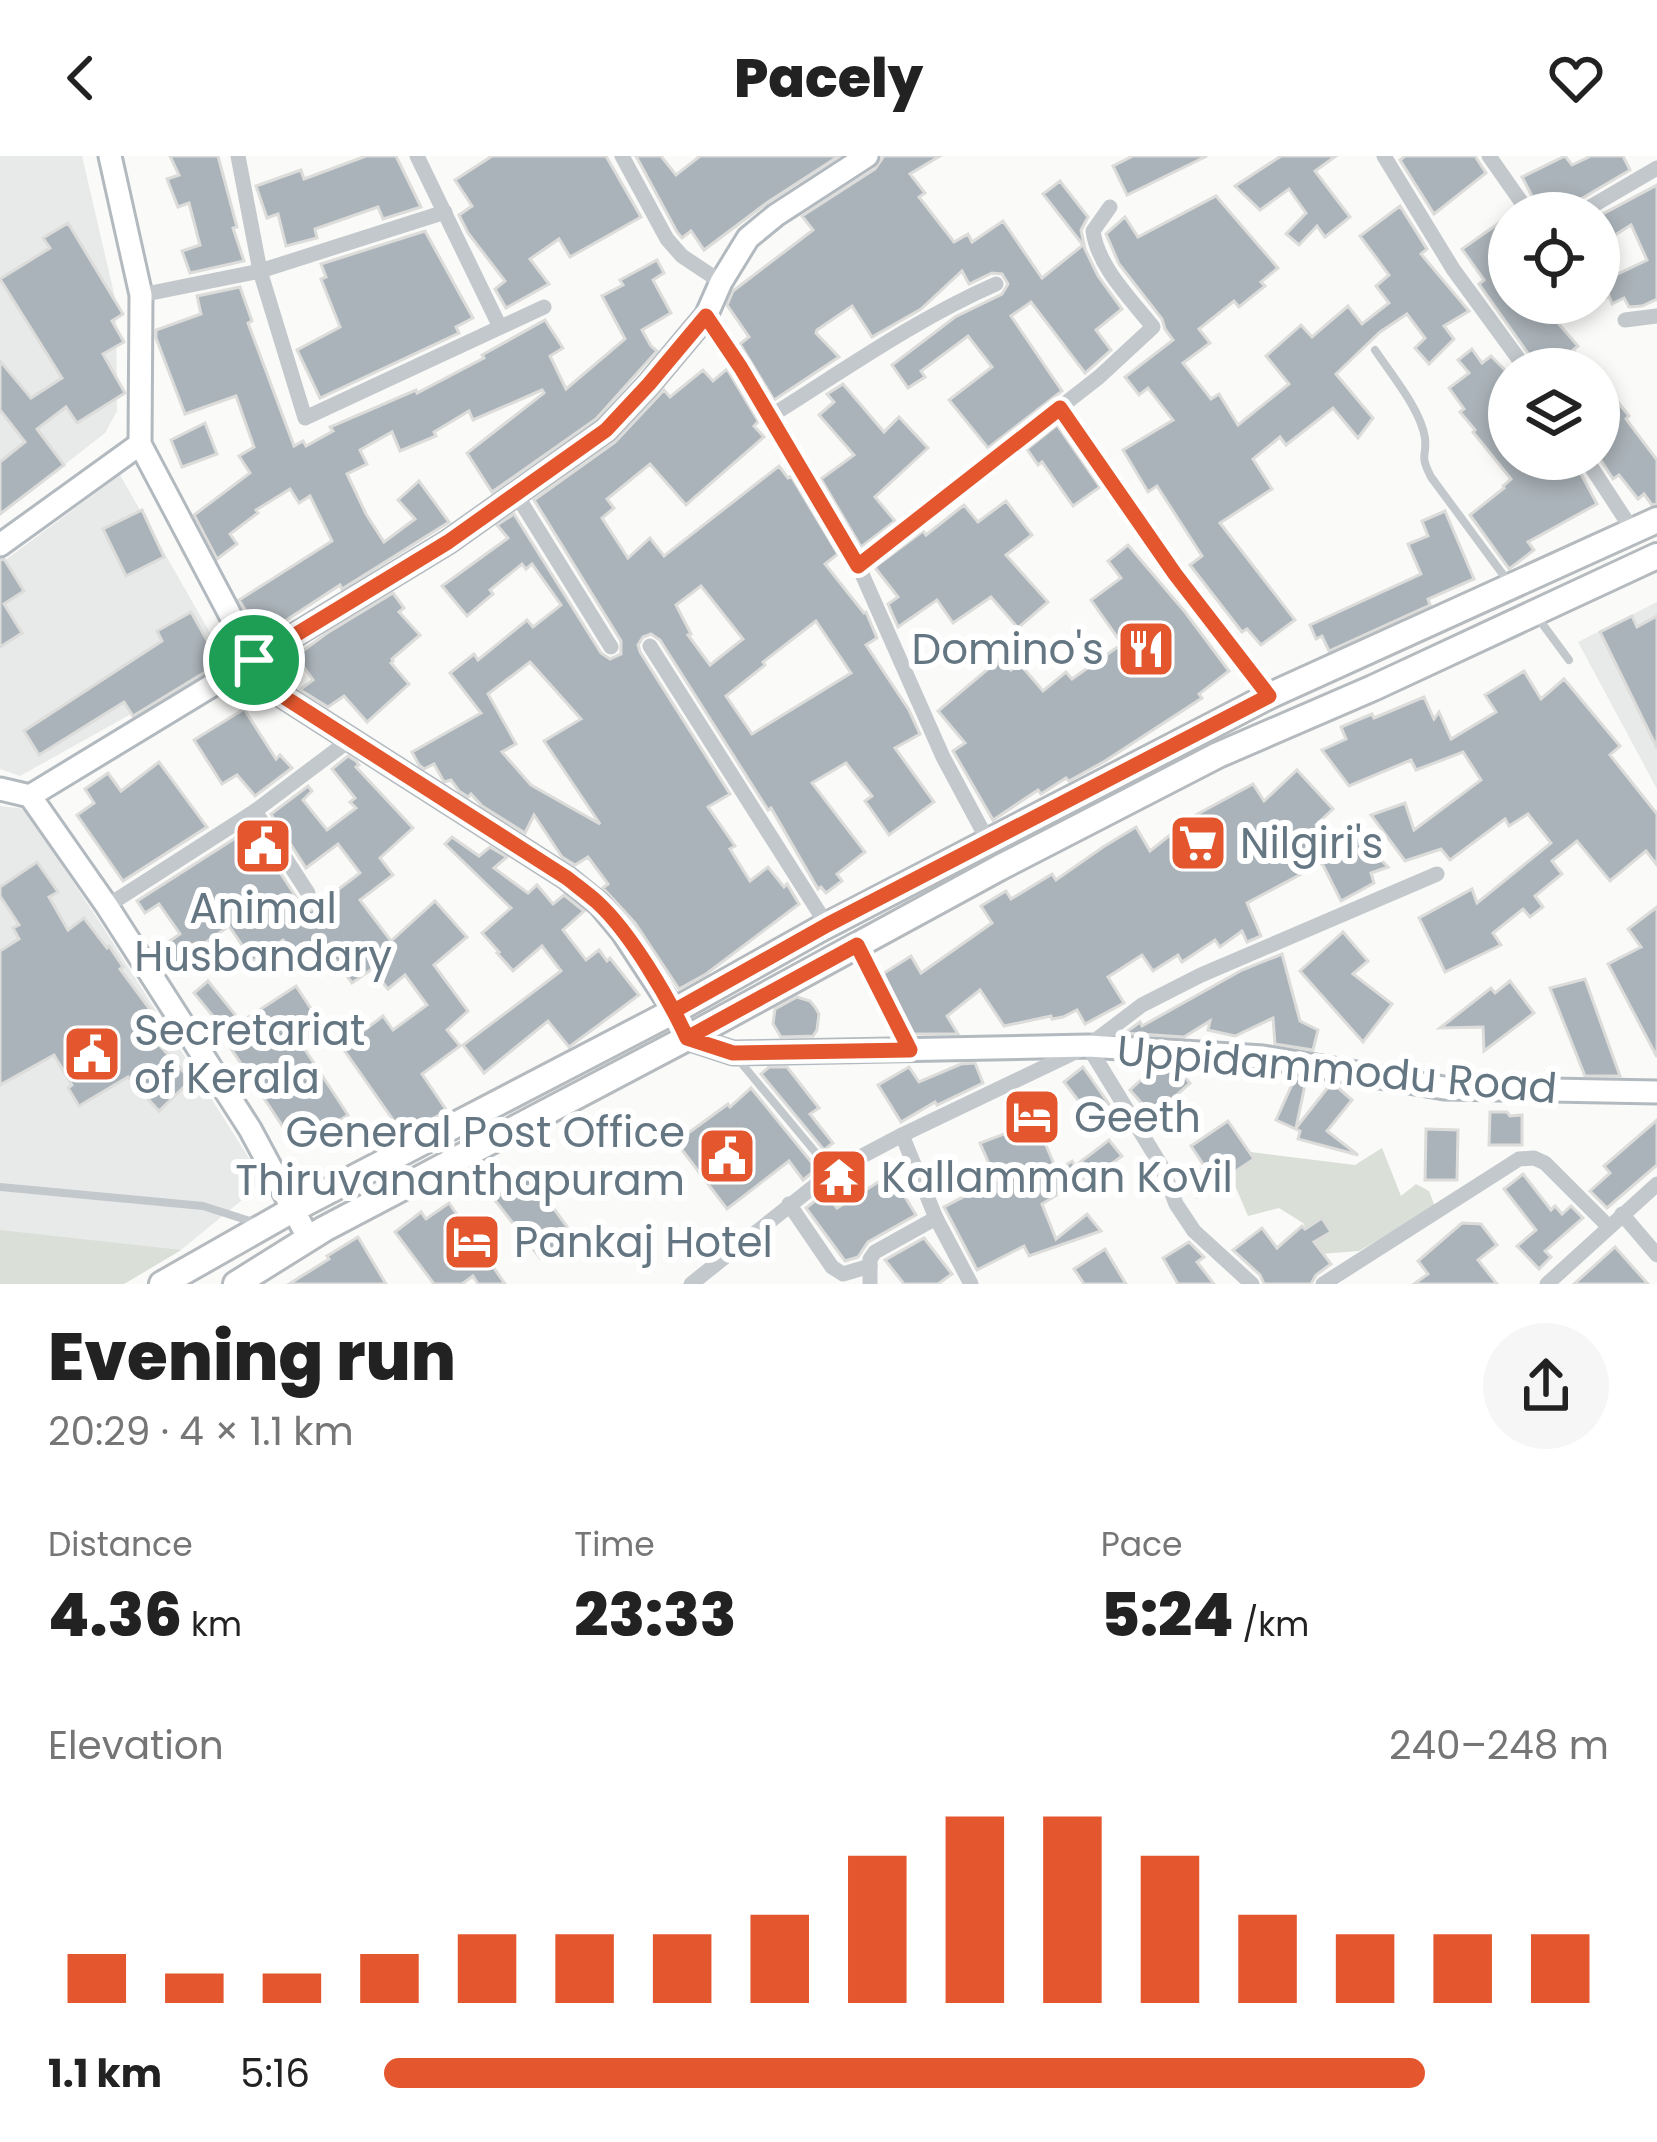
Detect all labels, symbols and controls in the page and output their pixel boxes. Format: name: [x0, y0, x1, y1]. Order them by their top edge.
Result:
text: Pacely: [734, 40, 923, 116]
icon: back: [48, 45, 114, 111]
icon: heart: [1543, 45, 1609, 111]
map controls: [1488, 192, 1620, 480]
button: locate: [1488, 192, 1620, 324]
button: layers: [1488, 348, 1620, 480]
pin: [203, 609, 305, 711]
restaurant icon: Domino's: [1115, 618, 1177, 680]
place label: Domino's: [911, 620, 1104, 679]
icon: arrive: [221, 627, 287, 693]
supermarket icon: Nilgiri's: [1167, 812, 1229, 874]
place label: Nilgiri's: [1240, 814, 1384, 873]
public building icon: Animal Husbandary: [232, 815, 294, 877]
place label: Animal Husbandary: [134, 879, 392, 986]
place label: Secretariat of Kerala: [134, 1001, 365, 1108]
street label: Uppidammodu Road: [1115, 1021, 1559, 1118]
public building icon: Secretariat of Kerala: [61, 1023, 123, 1085]
hotel icon: Geeth: [1001, 1086, 1063, 1148]
place label: Geeth: [1074, 1088, 1201, 1147]
place label: General Post Office Thiruvananthapuram: [235, 1103, 685, 1210]
public building icon: General Post Office Thiruvananthapuram: [696, 1125, 758, 1187]
temple icon: Kallamman Kovil: [808, 1146, 870, 1208]
place label: Kallamman Kovil: [881, 1148, 1233, 1207]
hotel icon: Pankaj Hotel: [441, 1211, 503, 1273]
place label: Pankaj Hotel: [514, 1213, 773, 1272]
text: Evening run: [48, 1311, 456, 1403]
button: share: [1483, 1323, 1609, 1449]
text: 20:29 · 4 × 1.1 km: [48, 1404, 354, 1459]
text: Distance: [48, 1521, 193, 1568]
text: Time: [574, 1521, 655, 1568]
text: Pace: [1101, 1521, 1183, 1568]
text: 4.36: [48, 1573, 182, 1657]
text: 23:33: [574, 1573, 736, 1657]
text: 5:24: [1101, 1573, 1234, 1657]
text: km: [182, 1601, 242, 1648]
text: /km: [1234, 1601, 1309, 1648]
text: Elevation: [48, 1718, 224, 1773]
text: 240–248 m: [1389, 1718, 1609, 1773]
text: 1.1 km: [48, 2046, 162, 2101]
text: 5:16: [240, 2046, 310, 2101]

